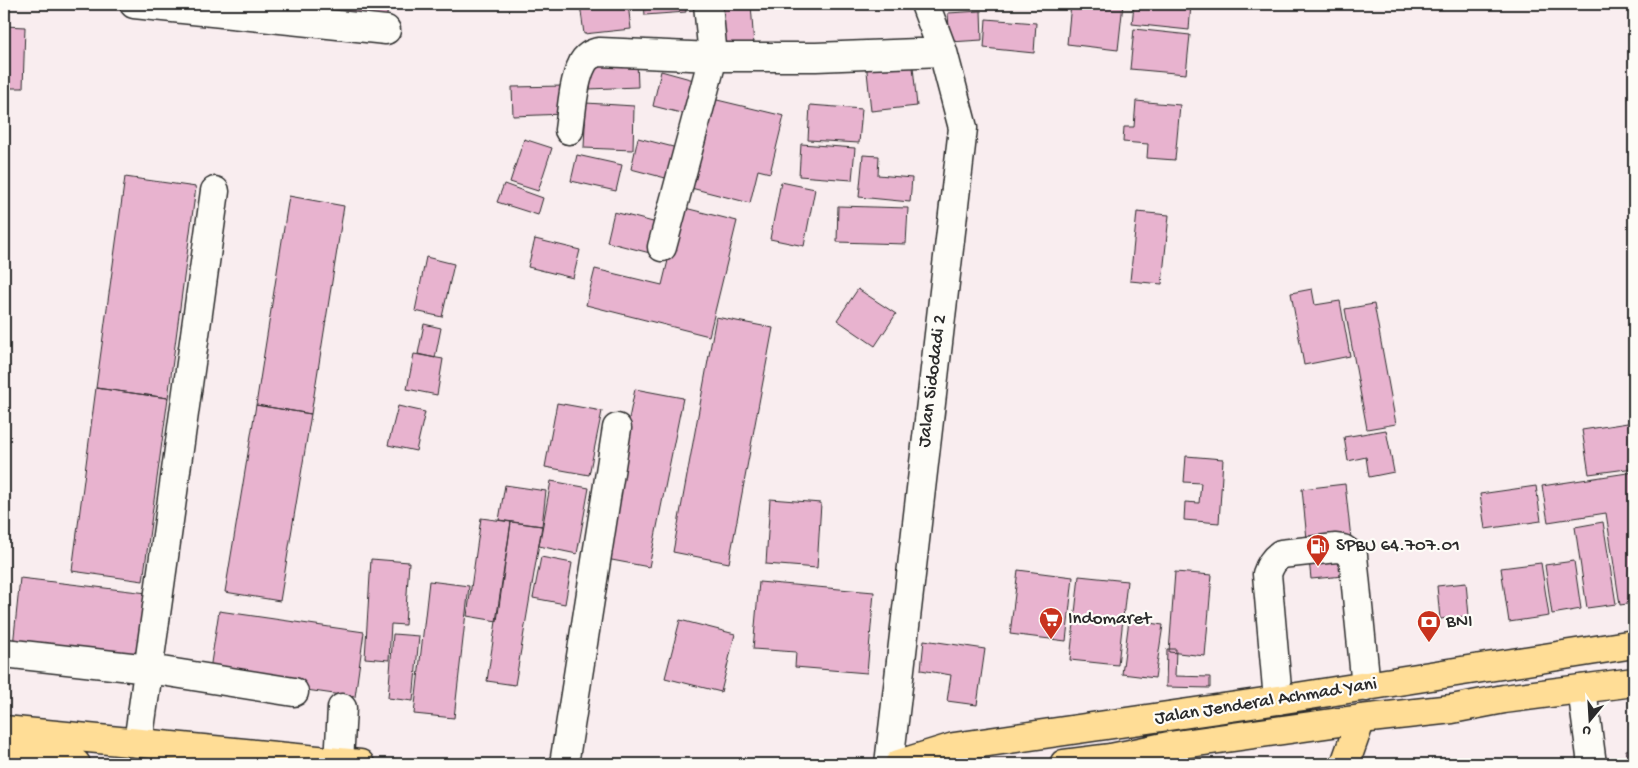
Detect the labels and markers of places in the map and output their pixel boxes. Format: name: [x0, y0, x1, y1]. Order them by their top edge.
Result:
fuel station icon: SPBU 64.707.01: [1305, 533, 1331, 567]
place label: SPBU 64.707.01: [1336, 535, 1460, 558]
supermarket icon: Indomaret: [1038, 606, 1064, 640]
place label: Indomaret: [1068, 608, 1153, 631]
bank icon: BNI: [1416, 609, 1442, 643]
place label: BNI: [1445, 611, 1473, 634]

